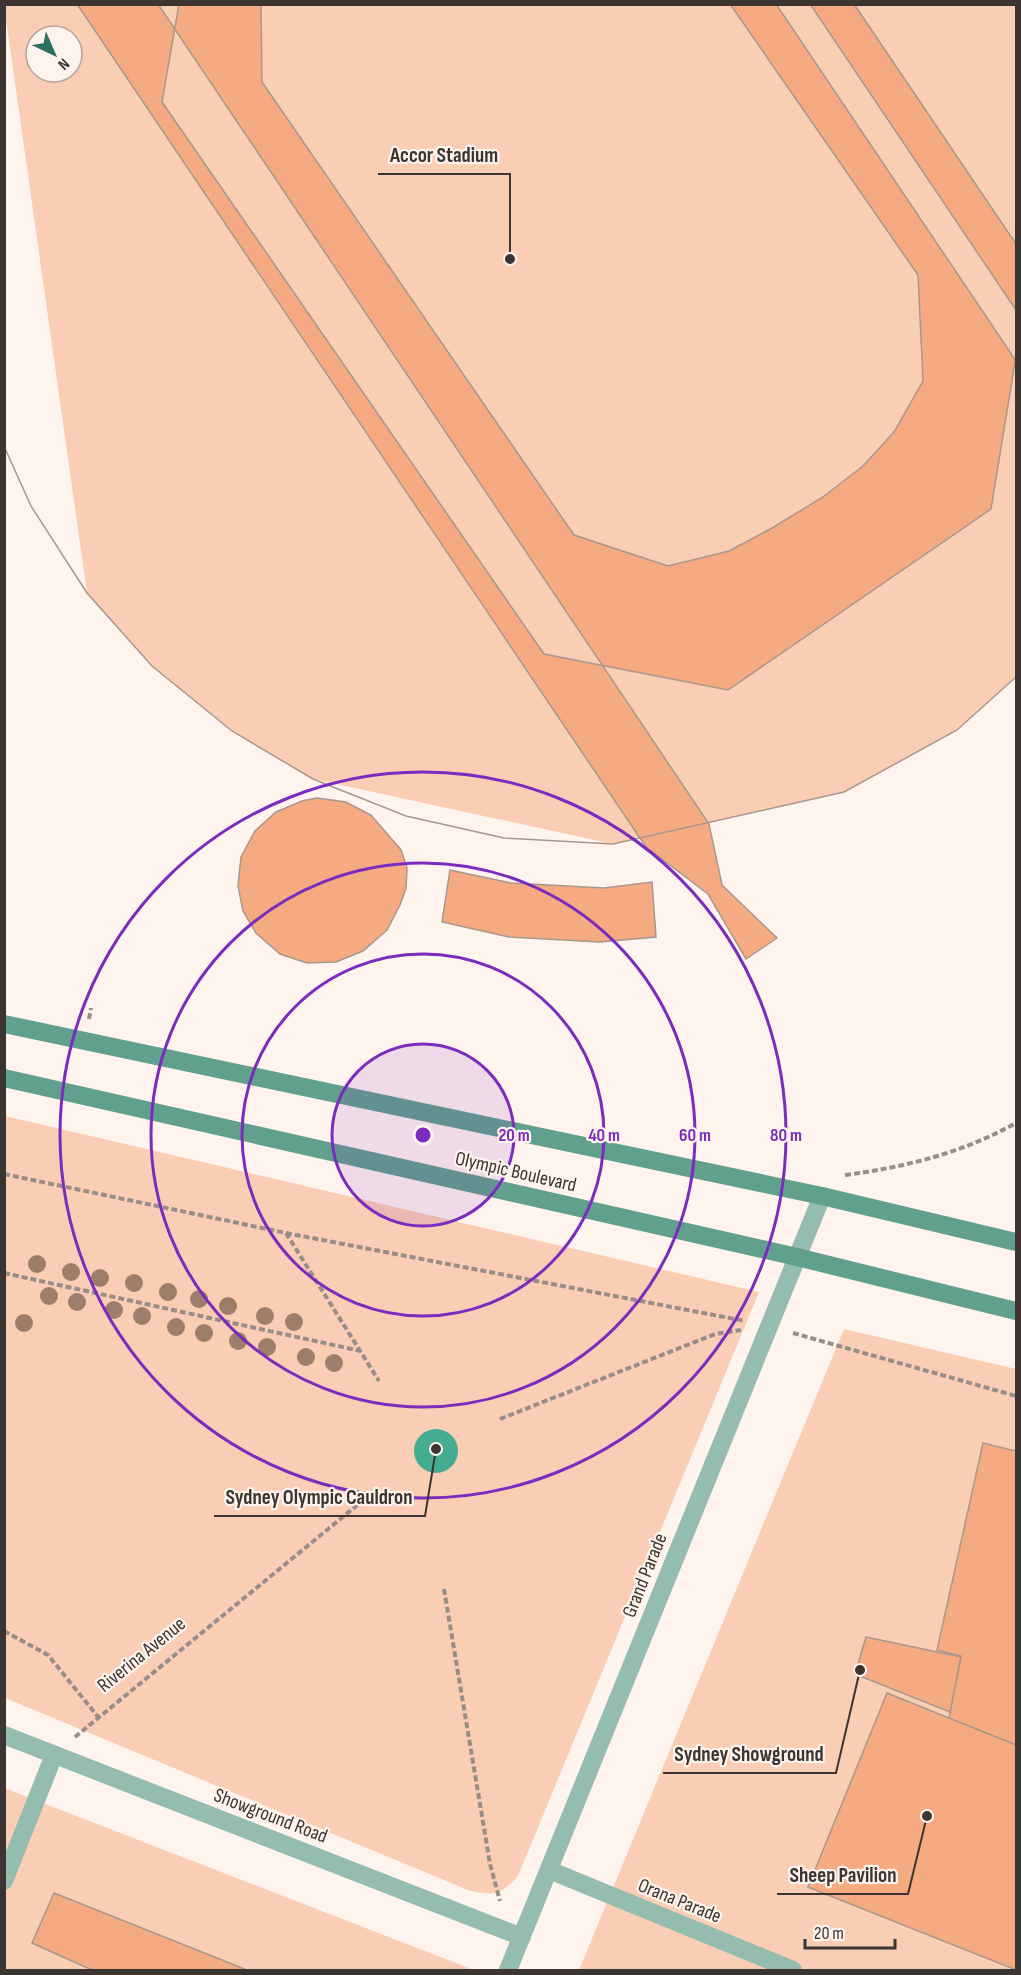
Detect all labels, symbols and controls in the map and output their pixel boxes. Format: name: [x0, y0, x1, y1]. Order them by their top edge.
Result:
north arrow: [24, 24, 84, 84]
text: N: [54, 54, 73, 74]
callout: Accor Stadium: [378, 135, 510, 174]
text: Accor Stadium: [389, 143, 498, 168]
centre of rings: [413, 1125, 433, 1145]
text: 20 m: [498, 1125, 530, 1146]
text: 40 m: [588, 1125, 620, 1146]
text: 60 m: [679, 1125, 711, 1146]
text: 80 m: [770, 1125, 802, 1146]
street label: Olympic Boulevard: [453, 1146, 579, 1198]
callout: Sydney Olympic Cauldron: [214, 1477, 425, 1516]
text: Sydney Olympic Cauldron: [225, 1485, 413, 1510]
street label: Grand Parade: [617, 1530, 673, 1621]
street label: Riverina Avenue: [93, 1612, 191, 1698]
callout: Sydney Showground: [663, 1734, 836, 1773]
text: Sydney Showground: [674, 1742, 824, 1767]
street label: Showground Road: [210, 1783, 331, 1849]
callout: Sheep Pavilion: [777, 1855, 908, 1894]
text: Sheep Pavilion: [789, 1863, 897, 1888]
street label: Orana Parade: [634, 1873, 725, 1929]
scale bar: [805, 1912, 895, 1950]
text: 20 m: [814, 1923, 844, 1944]

